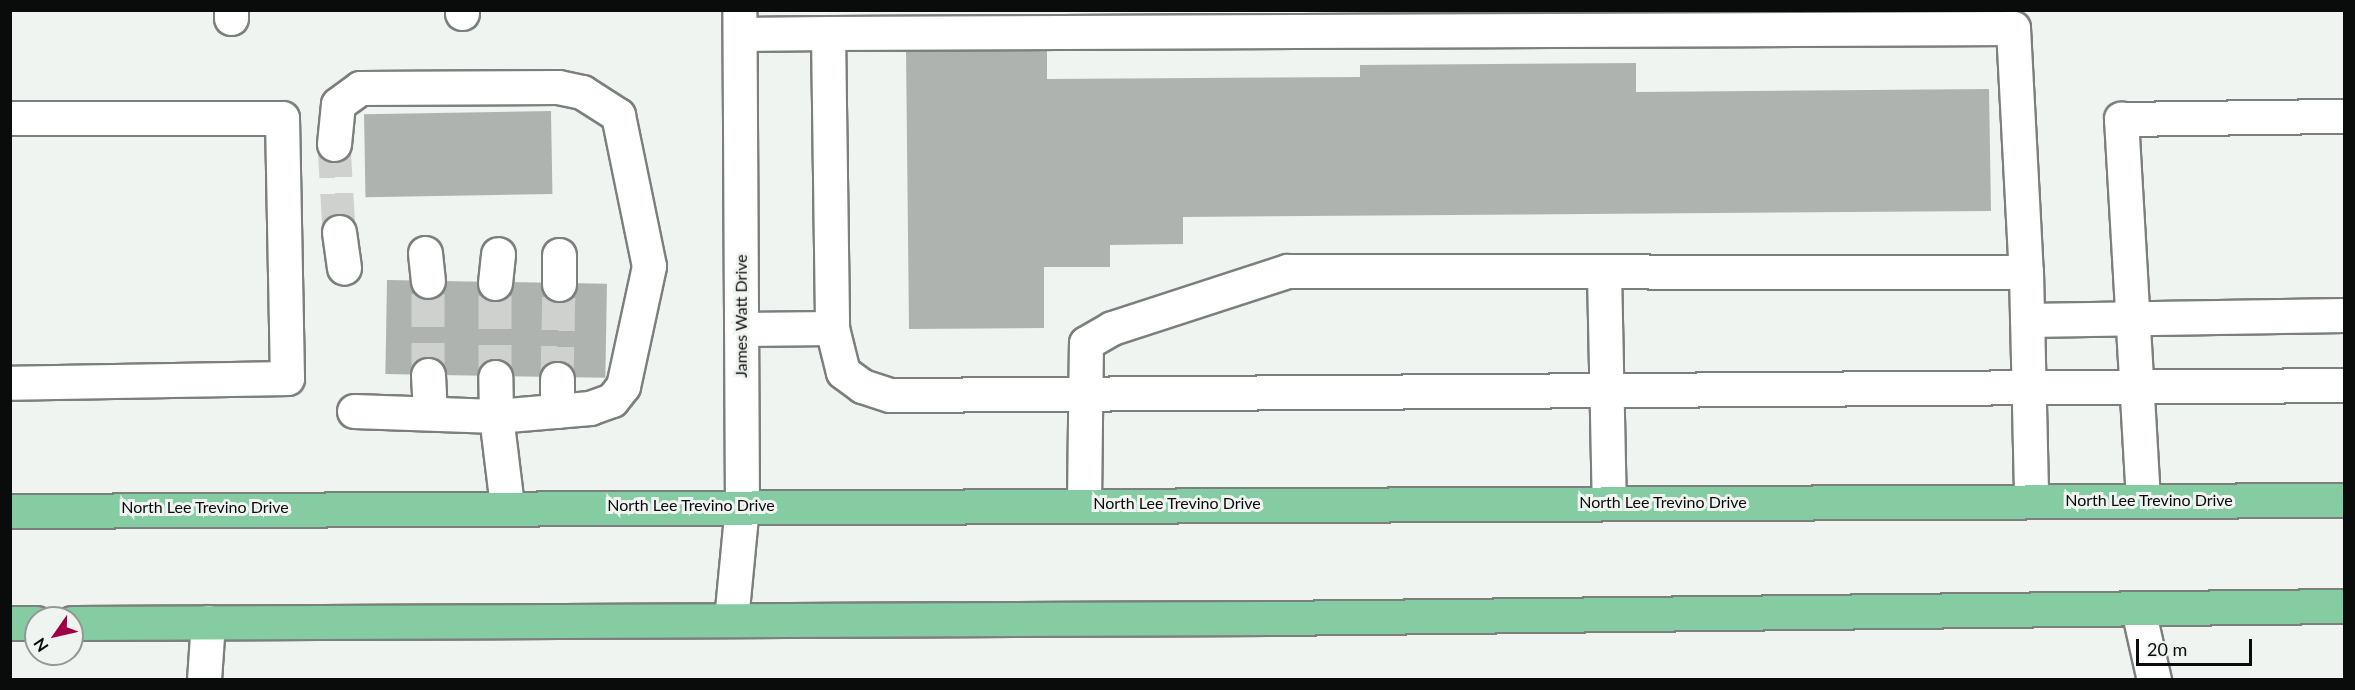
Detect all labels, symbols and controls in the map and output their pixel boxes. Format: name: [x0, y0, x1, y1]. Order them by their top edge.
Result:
street label: James Watt Drive: [731, 254, 751, 378]
street label: North Lee Trevino Drive: [2065, 490, 2233, 510]
street label: North Lee Trevino Drive: [1579, 492, 1747, 512]
street label: North Lee Trevino Drive: [1093, 493, 1261, 513]
street label: North Lee Trevino Drive: [607, 495, 775, 515]
street label: North Lee Trevino Drive: [121, 497, 289, 517]
north arrow: [24, 606, 84, 666]
scale bar: [2139, 627, 2254, 665]
text: N: [29, 635, 52, 656]
text: 20 m: [2147, 638, 2187, 660]

